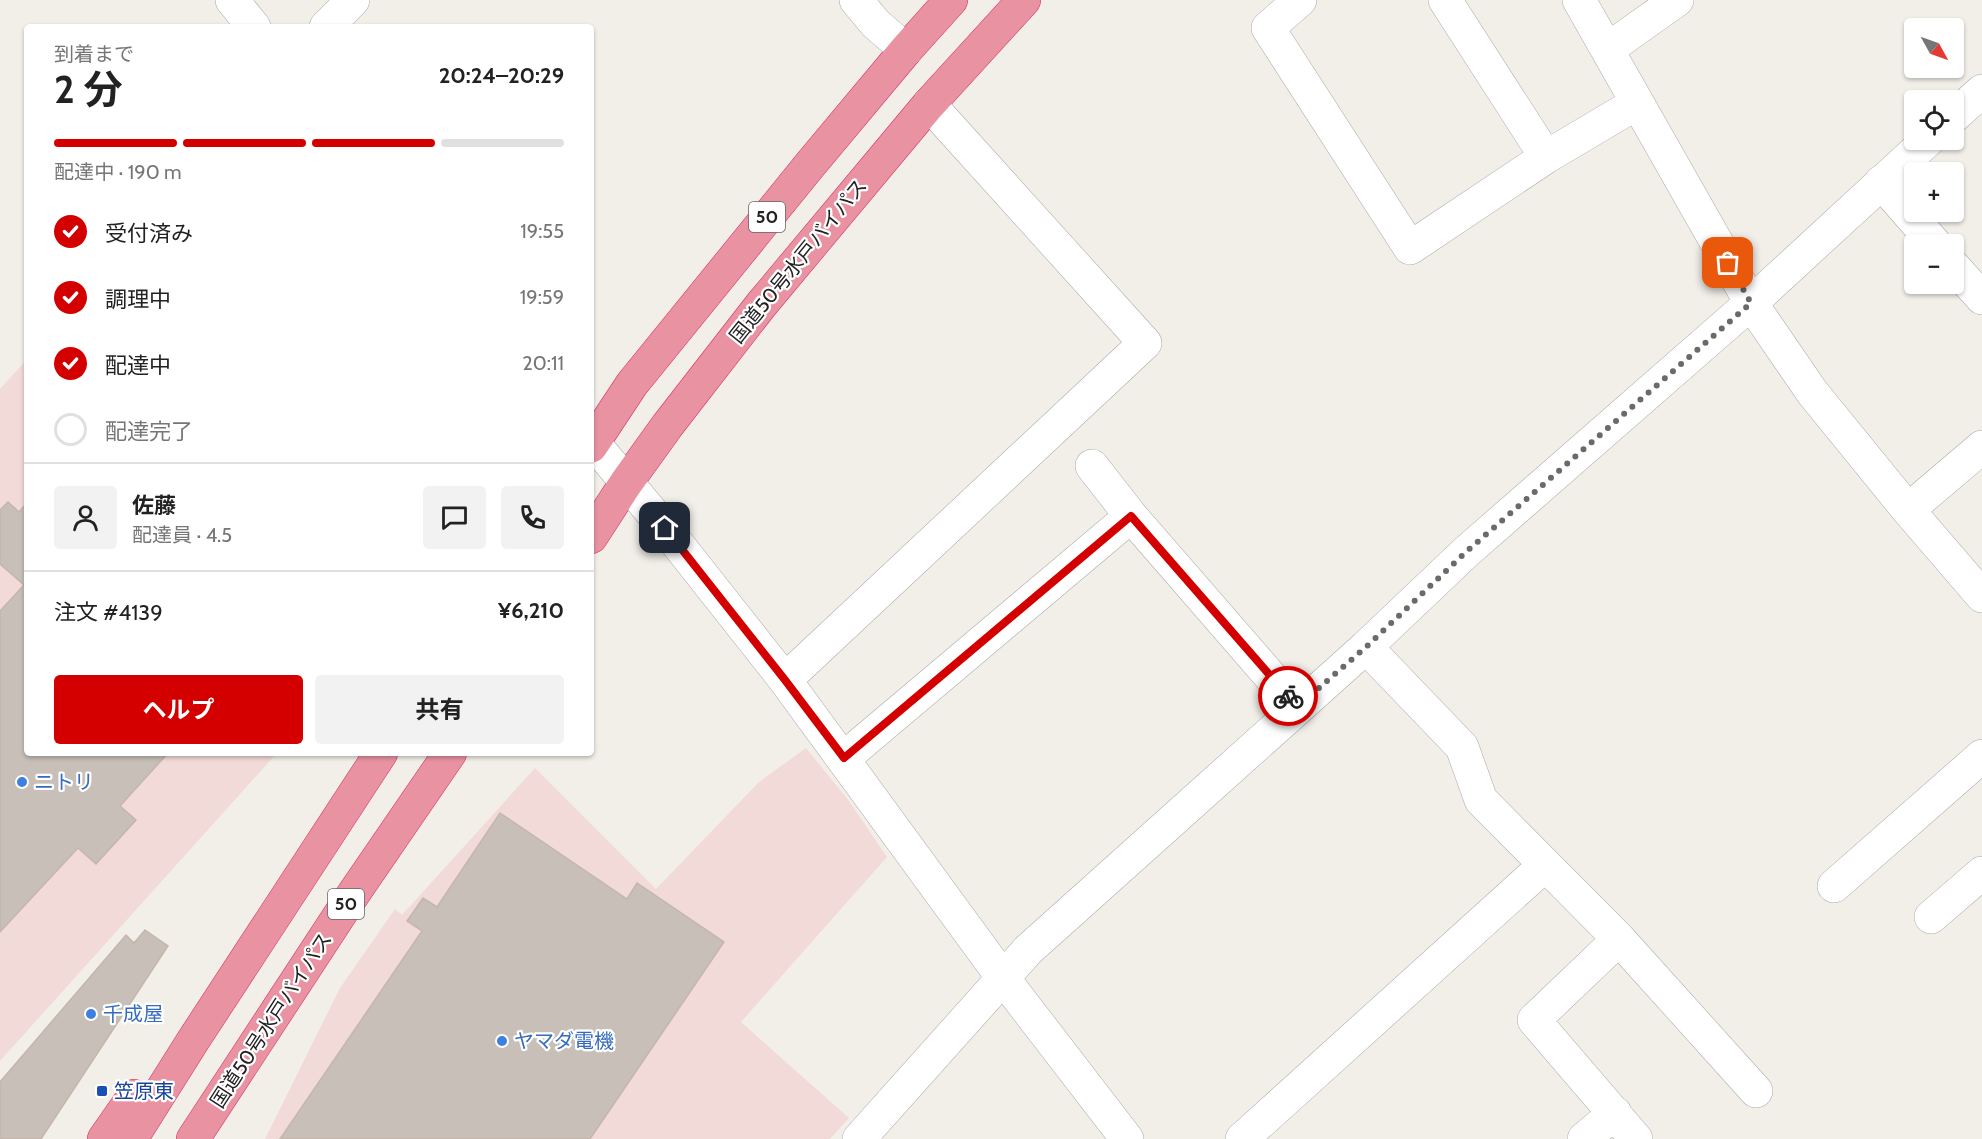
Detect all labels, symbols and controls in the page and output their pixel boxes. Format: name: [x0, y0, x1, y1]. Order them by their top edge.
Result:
north arrow: [1904, 18, 1964, 78]
map controls: [1904, 18, 1964, 294]
text: 到着まで: [54, 42, 134, 66]
text: 20:24–20:29: [439, 62, 564, 89]
text: 2 分: [54, 65, 122, 113]
button: locate: [1904, 90, 1964, 150]
text: 配達中 · 190 m: [54, 160, 182, 184]
button: +: [1904, 162, 1964, 222]
street label: 国道50号水戸バイパス: [724, 174, 872, 348]
road number: 50: [749, 202, 785, 232]
icon: check: [54, 215, 87, 248]
text: 19:55: [520, 219, 564, 243]
text: 受付済み: [105, 220, 193, 247]
button: −: [1904, 234, 1964, 294]
pin: [1702, 237, 1753, 288]
icon: bag: [1711, 246, 1744, 279]
icon: check: [54, 281, 87, 314]
text: 19:59: [520, 285, 564, 309]
text: 調理中: [105, 286, 171, 313]
icon: check: [54, 347, 87, 380]
text: 20:11: [522, 351, 564, 375]
text: 配達中: [105, 352, 171, 379]
text: 配達完了: [105, 418, 193, 445]
button: person: [54, 486, 117, 549]
button: chat: [423, 486, 486, 549]
button: phone: [501, 486, 564, 549]
text: 佐藤: [132, 492, 176, 519]
pin: [639, 502, 690, 553]
icon: home: [648, 511, 681, 544]
text: 配達員 · 4.5: [132, 523, 232, 547]
text: ¥6,210: [498, 597, 564, 624]
text: 注文 #4139: [54, 599, 163, 626]
courier: [1258, 666, 1318, 726]
button: ヘルプ: [54, 675, 303, 744]
button: 共有: [315, 675, 564, 744]
icon: bike: [1272, 680, 1305, 713]
place label: ニトリ: [34, 770, 94, 794]
marker: ニトリ: [15, 775, 29, 789]
road number: 50: [328, 889, 364, 919]
street label: 国道50号水戸バイパス: [205, 928, 337, 1112]
place label: 千成屋: [103, 1002, 163, 1026]
marker: 千成屋: [84, 1007, 98, 1021]
place label: ヤマダ電機: [514, 1029, 614, 1053]
marker: ヤマダ電機: [495, 1034, 509, 1048]
place label: 笠原東: [114, 1079, 174, 1103]
marker: 笠原東: [95, 1084, 109, 1098]

